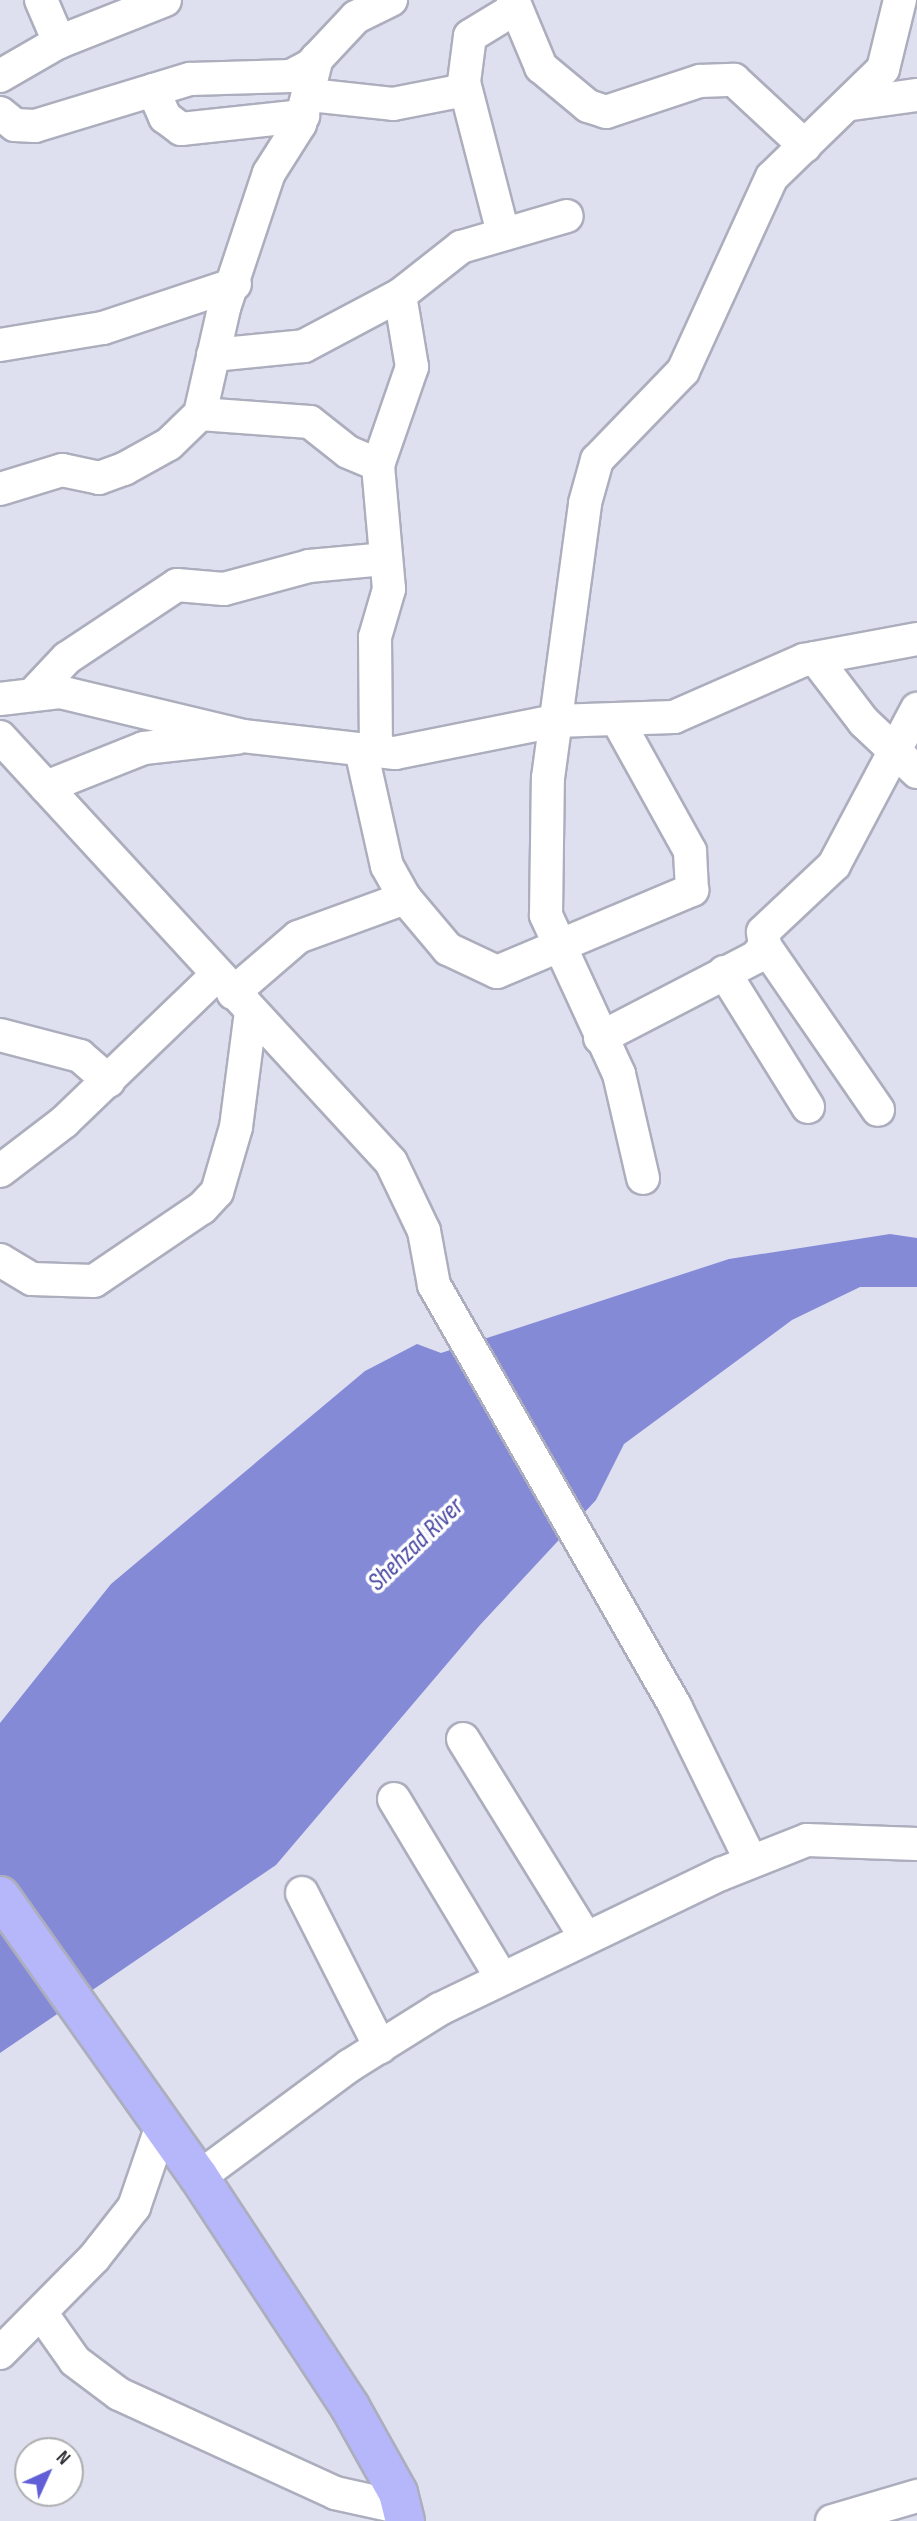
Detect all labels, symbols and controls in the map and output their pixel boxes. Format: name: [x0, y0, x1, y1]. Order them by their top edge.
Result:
water label: Shehzad River: [362, 1492, 470, 1598]
north arrow: [14, 2437, 84, 2507]
text: N: [51, 2446, 75, 2470]

